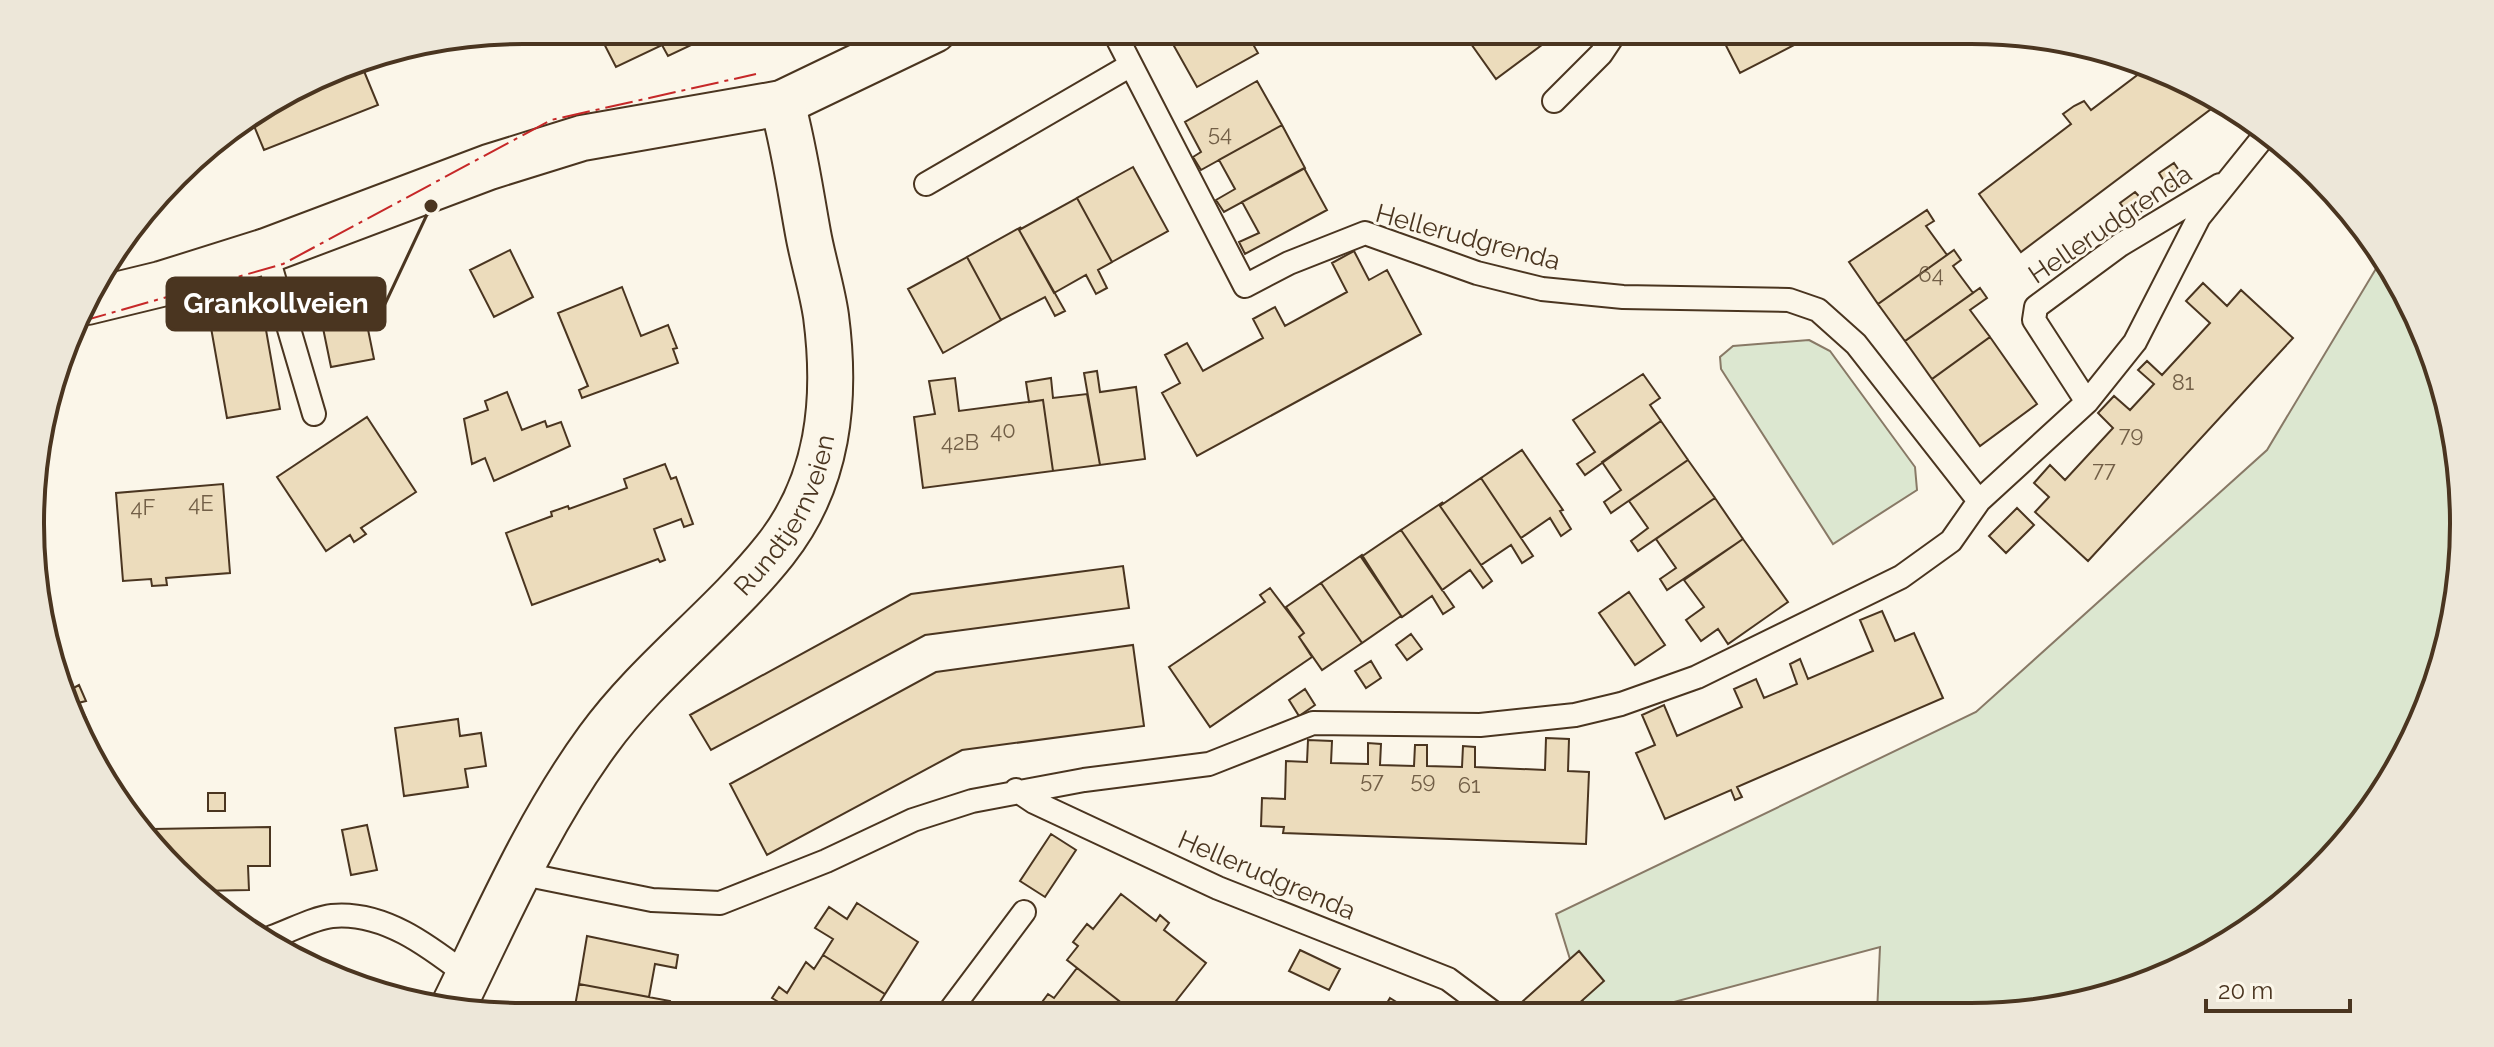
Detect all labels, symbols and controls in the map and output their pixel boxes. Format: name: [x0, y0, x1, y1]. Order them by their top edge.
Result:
house number: 54: [1208, 120, 1232, 146]
street label: Hellerudgrenda: [2023, 158, 2197, 290]
street label: Hellerudgrenda: [1372, 198, 1564, 276]
house number: 64: [1918, 261, 1944, 287]
callout: Grankollveien: [167, 278, 385, 330]
text: Grankollveien: [183, 287, 369, 320]
house number: 81: [2172, 369, 2194, 395]
house number: 40: [990, 417, 1016, 443]
house number: 79: [2119, 421, 2143, 447]
house number: 42B: [941, 429, 979, 455]
street label: Rundtjernveien: [728, 432, 840, 602]
house number: 77: [2092, 456, 2116, 482]
house number: 4E: [188, 490, 214, 516]
house number: 4F: [131, 494, 156, 520]
house number: 57: [1360, 767, 1384, 793]
house number: 59: [1411, 767, 1435, 793]
house number: 61: [1458, 772, 1480, 798]
street label: Hellerudgrenda: [1174, 824, 1360, 926]
scale bar: [2206, 963, 2350, 1013]
text: 20 m: [2218, 976, 2273, 1005]

